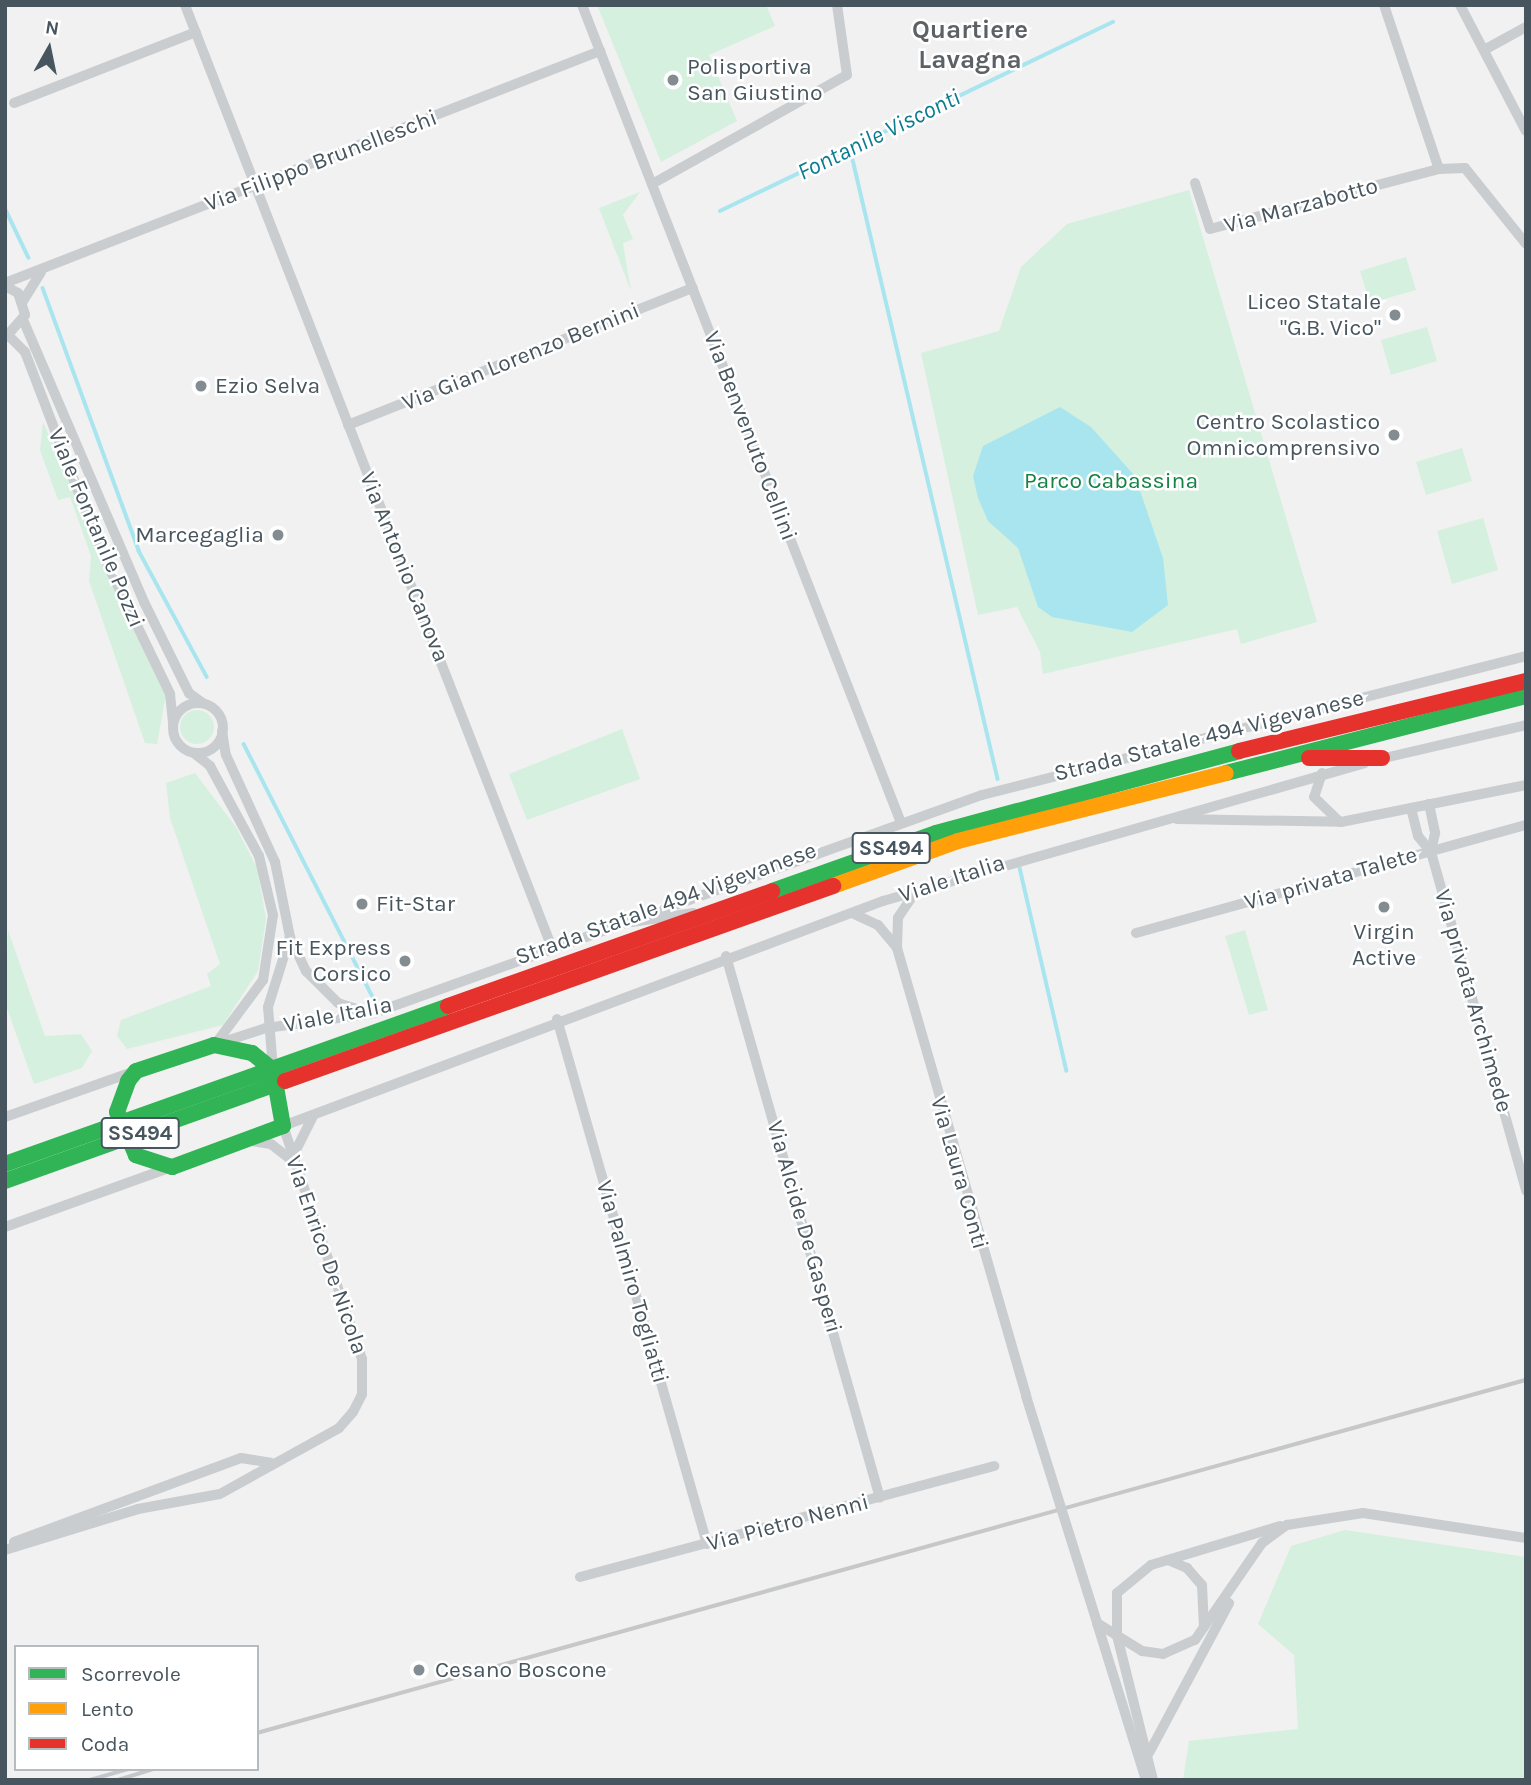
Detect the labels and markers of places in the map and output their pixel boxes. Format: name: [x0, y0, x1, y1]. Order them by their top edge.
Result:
place label: Polisportiva San Giustino: [687, 53, 823, 107]
marker: Polisportiva San Giustino: [665, 72, 681, 88]
place label: Liceo Statale "G.B. Vico": [1247, 288, 1381, 342]
marker: Liceo Statale "G.B. Vico": [1387, 307, 1403, 323]
place label: Ezio Selva: [215, 372, 320, 400]
marker: Ezio Selva: [193, 378, 209, 394]
place label: Centro Scolastico Omnicomprensivo: [1186, 408, 1380, 462]
marker: Centro Scolastico Omnicomprensivo: [1386, 427, 1402, 443]
place label: Marcegaglia: [135, 521, 264, 549]
marker: Marcegaglia: [270, 527, 286, 543]
place label: Fit-Star: [376, 890, 455, 918]
marker: Fit-Star: [354, 896, 370, 912]
marker: Virgin Active: [1376, 899, 1392, 915]
place label: Virgin Active: [1352, 918, 1416, 972]
place label: Fit Express Corsico: [276, 934, 391, 988]
marker: Fit Express Corsico: [397, 953, 413, 969]
place label: Cesano Boscone: [435, 1656, 607, 1684]
marker: Cesano Boscone: [409, 1660, 429, 1680]

